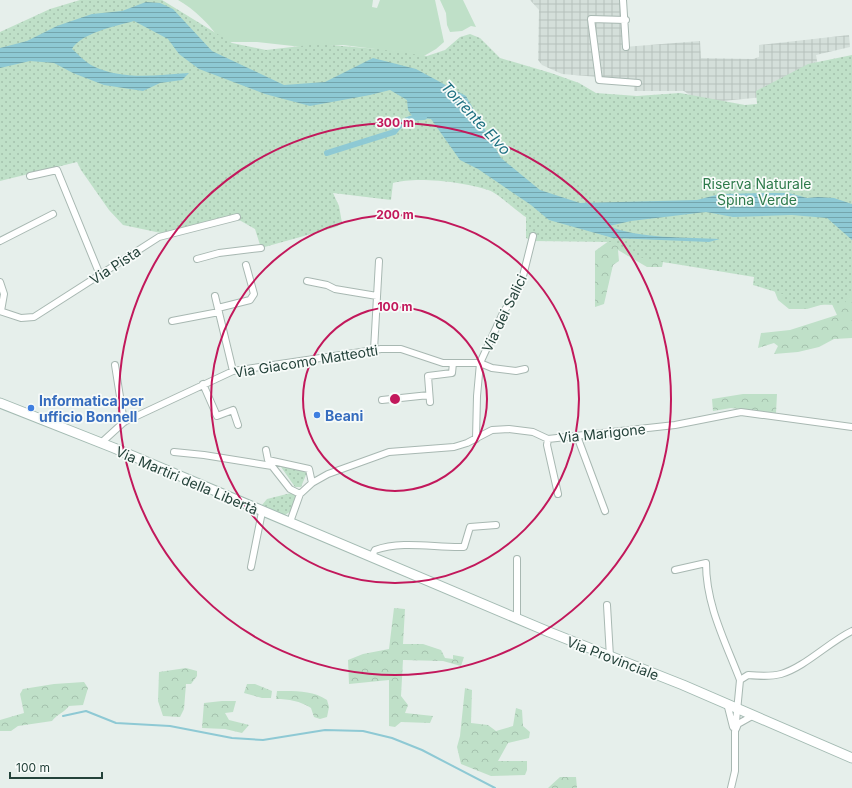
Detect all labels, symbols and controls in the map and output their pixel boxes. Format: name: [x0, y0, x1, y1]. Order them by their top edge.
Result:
water label: Torrente Elvo: [437, 77, 515, 159]
text: 300 m: [376, 115, 414, 130]
park label: Riserva Naturale Spina Verde: [703, 175, 812, 208]
text: 200 m: [376, 207, 414, 222]
street label: Via Pista: [86, 242, 144, 288]
street label: Via dei Salici: [478, 272, 530, 354]
text: 100 m: [377, 299, 413, 314]
street label: Via Giacomo Matteotti: [233, 341, 379, 381]
place label: Informatica per ufficio Bonnell: [39, 392, 144, 425]
centre of rings: [388, 392, 402, 406]
marker: Informatica per ufficio Bonnell: [26, 403, 36, 413]
place label: Beani: [325, 407, 364, 424]
marker: Beani: [312, 410, 322, 420]
street label: Via Marigone: [558, 420, 646, 446]
street label: Via Martiri della Libertà: [113, 442, 261, 518]
street label: Via Provinciale: [565, 633, 661, 683]
scale bar: [10, 754, 102, 780]
text: 100 m: [16, 760, 50, 775]

